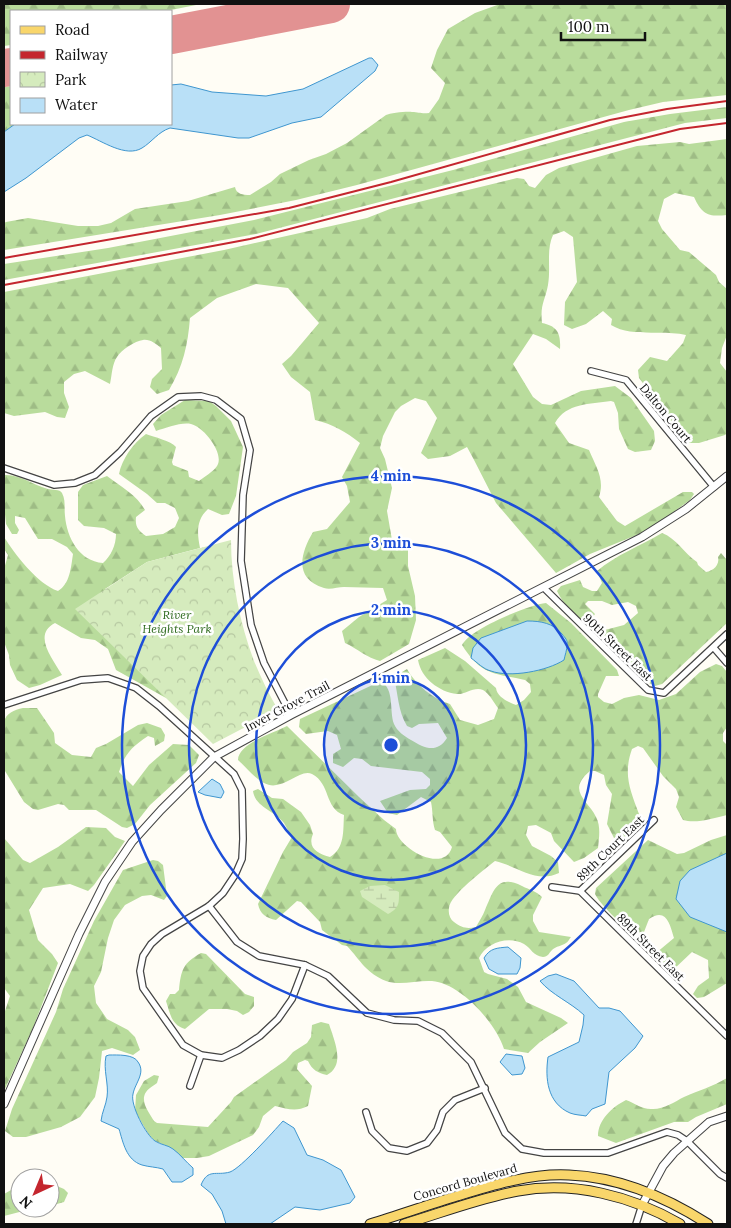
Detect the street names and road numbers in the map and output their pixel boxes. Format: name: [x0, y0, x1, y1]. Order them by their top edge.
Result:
street label: Dalton Court: [637, 380, 695, 446]
street label: 90th Street East: [580, 610, 656, 684]
street label: Inver Grove Trail: [242, 677, 332, 735]
street label: 89th Court East: [573, 812, 647, 884]
street label: 89th Street East: [614, 910, 688, 984]
street label: Concord Boulevard: [411, 1160, 519, 1204]

